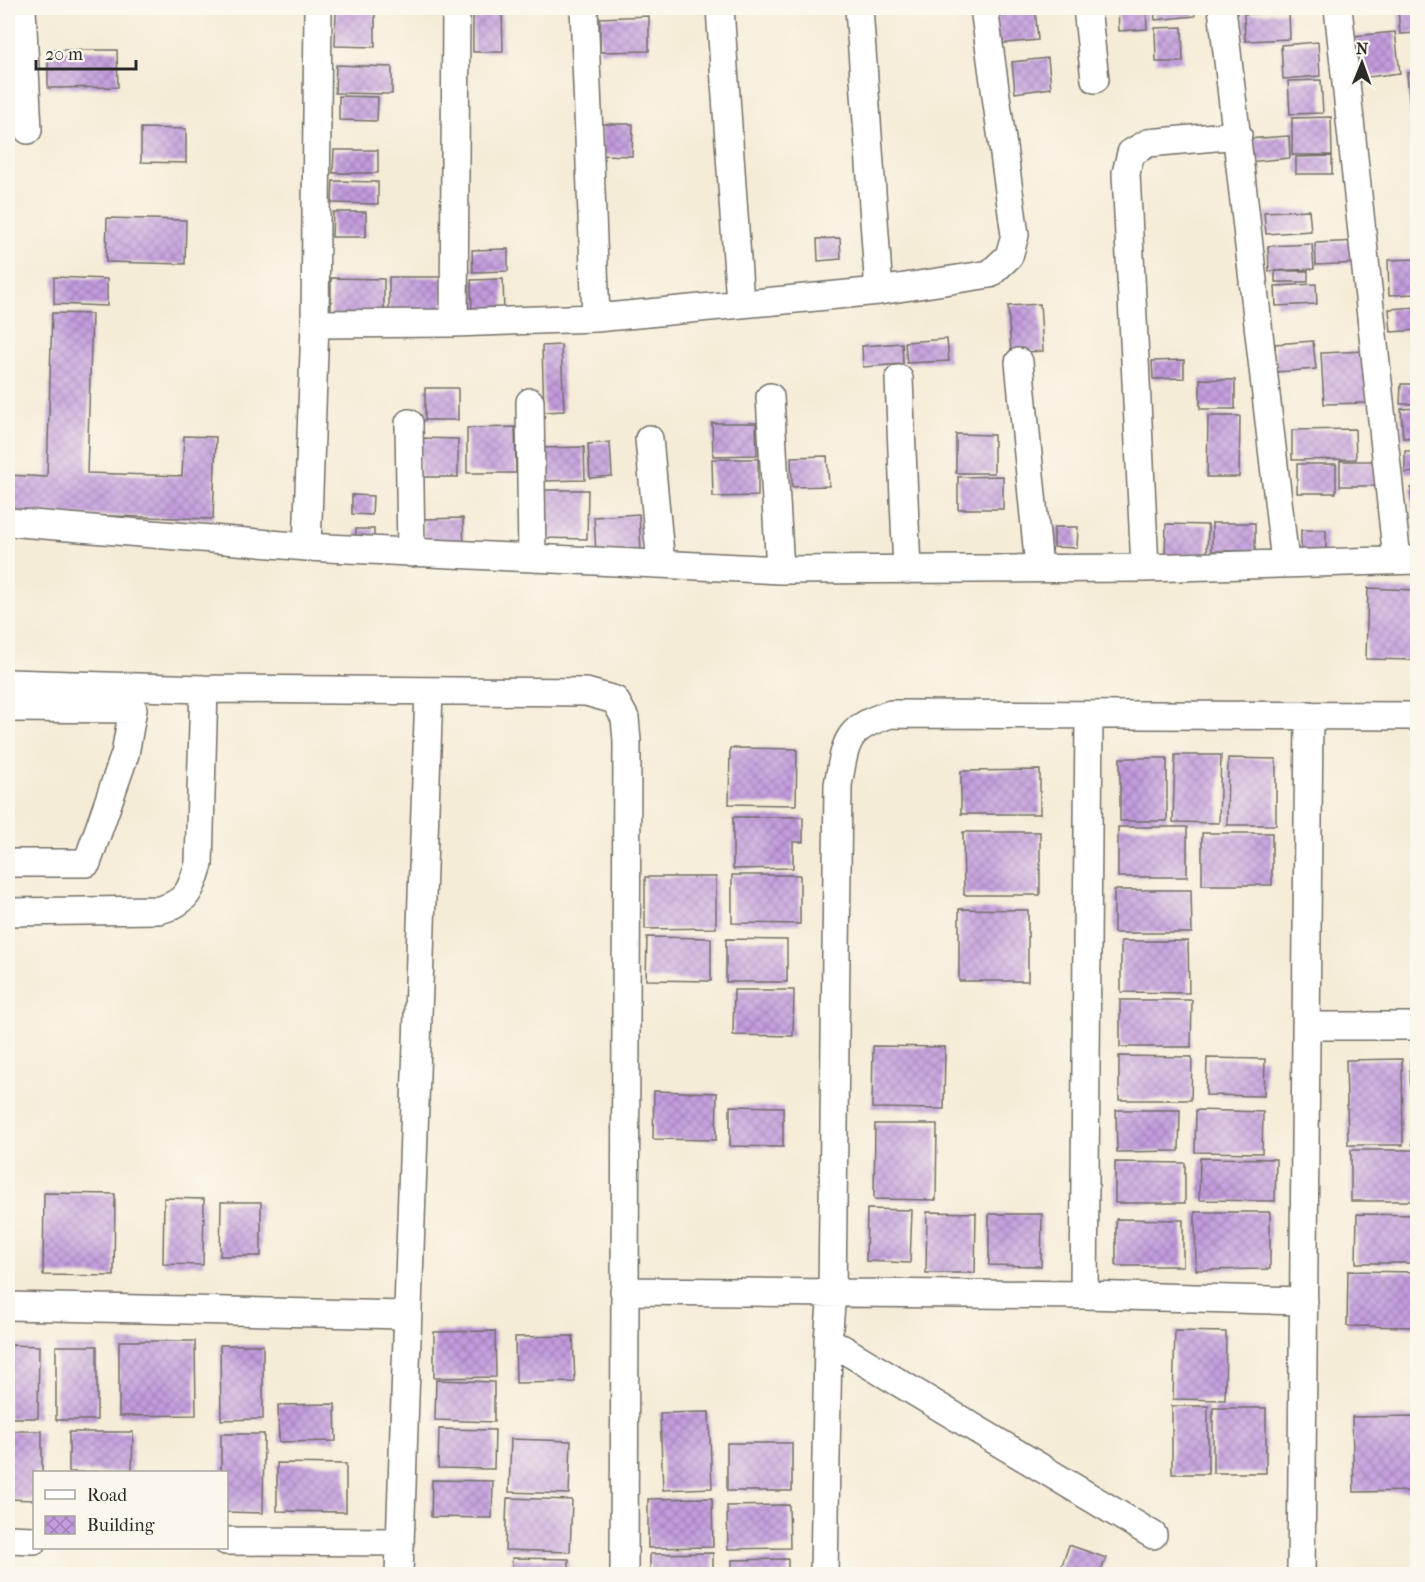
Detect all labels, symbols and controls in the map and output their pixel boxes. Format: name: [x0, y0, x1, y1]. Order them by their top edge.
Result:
scale bar: [36, 33, 136, 71]
north arrow: [1332, 33, 1392, 93]
text: N: [1356, 39, 1369, 58]
text: 20 m: [45, 44, 83, 65]
legend: [33, 1471, 228, 1549]
text: Road: [87, 1485, 127, 1506]
text: Building: [87, 1515, 155, 1536]

